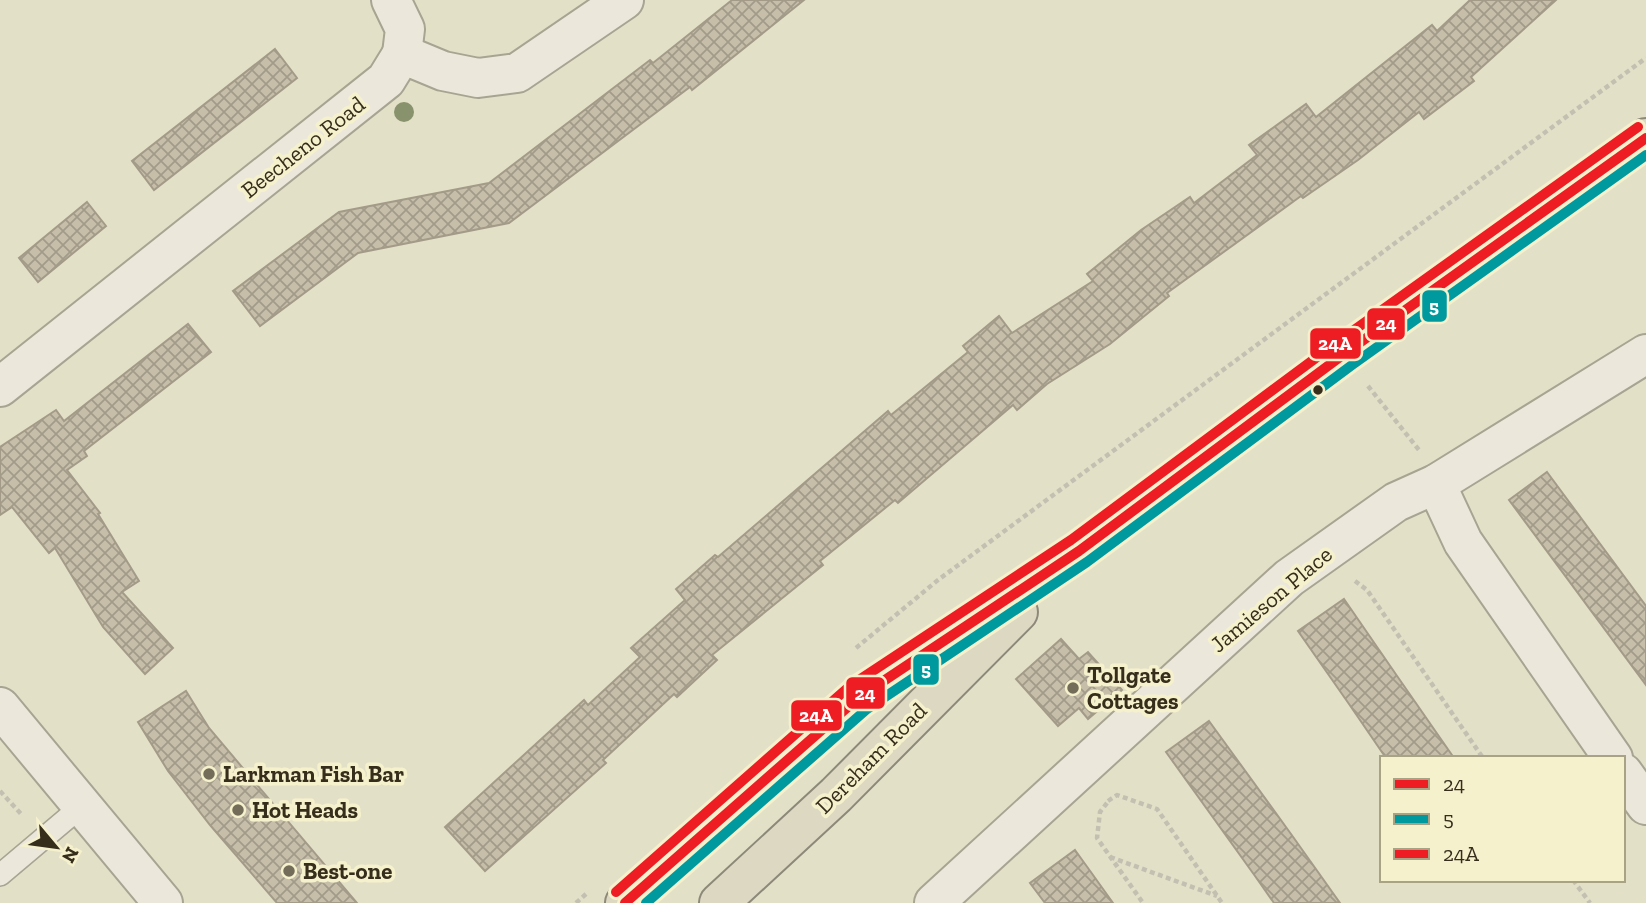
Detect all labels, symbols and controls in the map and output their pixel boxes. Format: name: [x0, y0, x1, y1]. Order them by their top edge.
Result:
street label: Beecheno Road: [235, 90, 371, 204]
line badge: 5: [1421, 289, 1448, 323]
text: 5: [1429, 295, 1439, 318]
line badge: 24: [1366, 307, 1406, 341]
text: 24: [1375, 312, 1397, 335]
line badge: 24A: [1309, 327, 1362, 360]
text: 24A: [1318, 332, 1353, 355]
unlabelled marker: [1311, 383, 1325, 397]
street label: Jamieson Place: [1204, 540, 1338, 658]
line badge: 5: [912, 653, 940, 686]
text: 5: [921, 658, 931, 681]
place label: Tollgate Cottages: [1087, 661, 1179, 715]
line badge: 24: [845, 676, 886, 710]
marker: Tollgate Cottages: [1065, 680, 1081, 696]
text: 24: [854, 682, 876, 705]
street label: Dereham Road: [809, 696, 933, 820]
line badge: 24A: [790, 699, 843, 732]
text: 24A: [799, 704, 834, 727]
legend: [1380, 756, 1625, 882]
place label: Larkman Fish Bar: [223, 760, 404, 788]
marker: Larkman Fish Bar: [201, 766, 217, 782]
text: 24: [1443, 771, 1465, 796]
place label: Hot Heads: [252, 796, 358, 824]
marker: Hot Heads: [230, 802, 246, 818]
text: 5: [1443, 806, 1454, 831]
north arrow: [21, 812, 91, 882]
text: 24A: [1443, 841, 1479, 866]
text: N: [57, 843, 84, 867]
place label: Best-one: [303, 857, 392, 885]
marker: Best-one: [281, 863, 297, 879]

